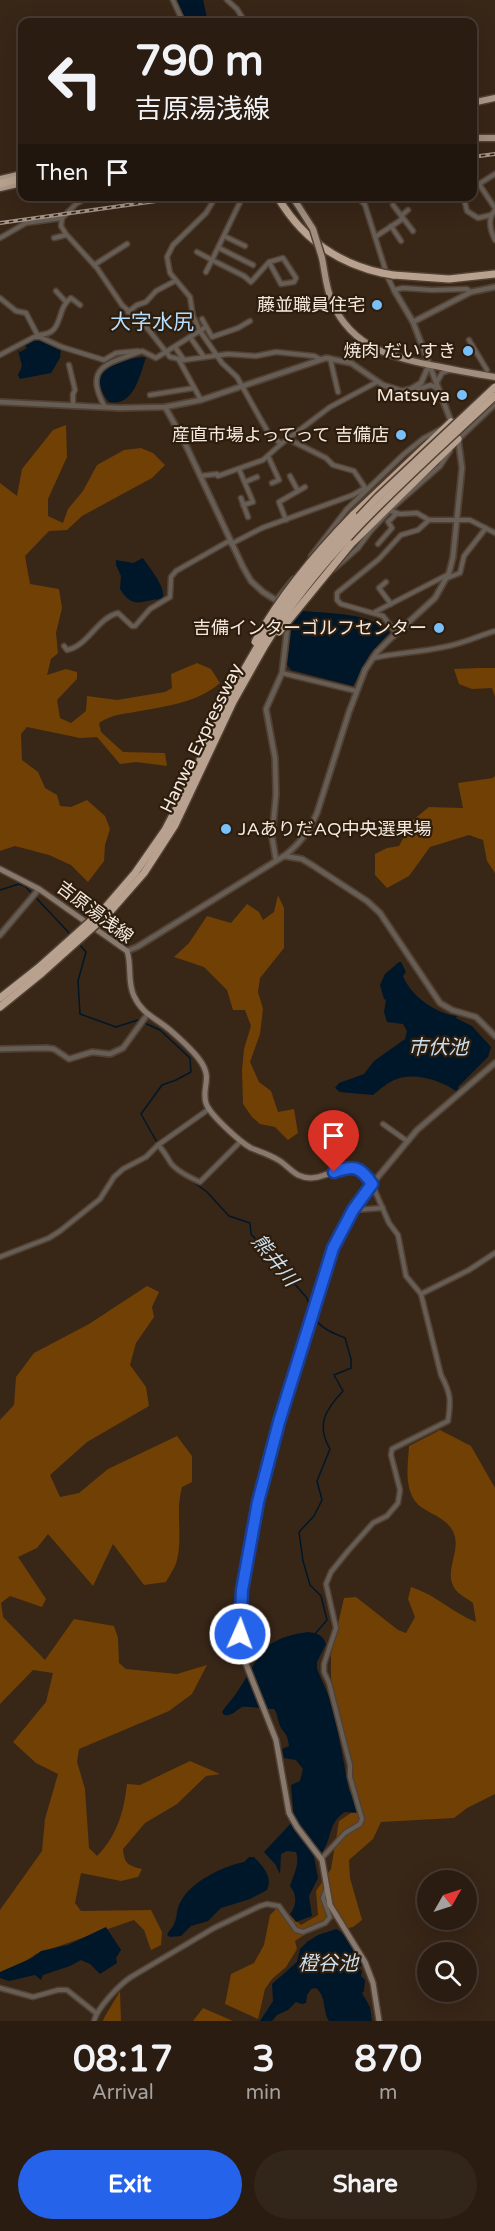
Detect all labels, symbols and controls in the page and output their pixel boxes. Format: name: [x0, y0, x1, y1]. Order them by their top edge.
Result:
text: 790 m: [135, 36, 264, 87]
icon: left: [36, 42, 114, 120]
text: 吉原湯浅線: [135, 93, 270, 126]
icon: arrive: [101, 156, 134, 189]
text: Then: [36, 160, 89, 186]
place label: 藤並職員住宅: [257, 294, 365, 316]
marker: 藤並職員住宅: [370, 298, 384, 312]
district label: 大字水尻: [110, 310, 194, 335]
place label: 焼肉 だいすき: [343, 340, 456, 362]
marker: 焼肉 だいすき: [461, 344, 475, 358]
place label: Matsuya: [377, 384, 450, 406]
marker: Matsuya: [455, 388, 469, 402]
place label: 産直市場よってって 吉備店: [172, 424, 389, 446]
marker: 産直市場よってって 吉備店: [394, 428, 408, 442]
place label: 吉備インターゴルフセンター: [193, 617, 427, 639]
marker: 吉備インターゴルフセンター: [432, 621, 446, 635]
street label: Hanwa Expressway: [155, 659, 247, 816]
place label: JAありだAQ中央選果場: [238, 818, 432, 840]
marker: JAありだAQ中央選果場: [219, 822, 233, 836]
street label: 吉原湯浅線: [52, 876, 138, 948]
water label: 市伏池: [408, 1036, 470, 1060]
pin: [308, 1110, 359, 1172]
icon: arrive: [317, 1119, 350, 1152]
water label: 熊井川: [246, 1230, 304, 1293]
position arrow: [208, 1602, 272, 1666]
north arrow: [417, 1870, 477, 1930]
map controls: [417, 1870, 477, 2002]
button: search: [417, 1942, 477, 2002]
water label: 橙谷池: [298, 1952, 360, 1976]
text: 08:17: [73, 2038, 173, 2081]
text: 3: [252, 2038, 275, 2081]
text: 870: [354, 2038, 422, 2081]
text: Arrival: [92, 2081, 154, 2105]
text: min: [246, 2081, 281, 2105]
text: m: [379, 2081, 397, 2105]
button: Exit: [18, 2150, 242, 2219]
button: Share: [254, 2150, 477, 2219]

